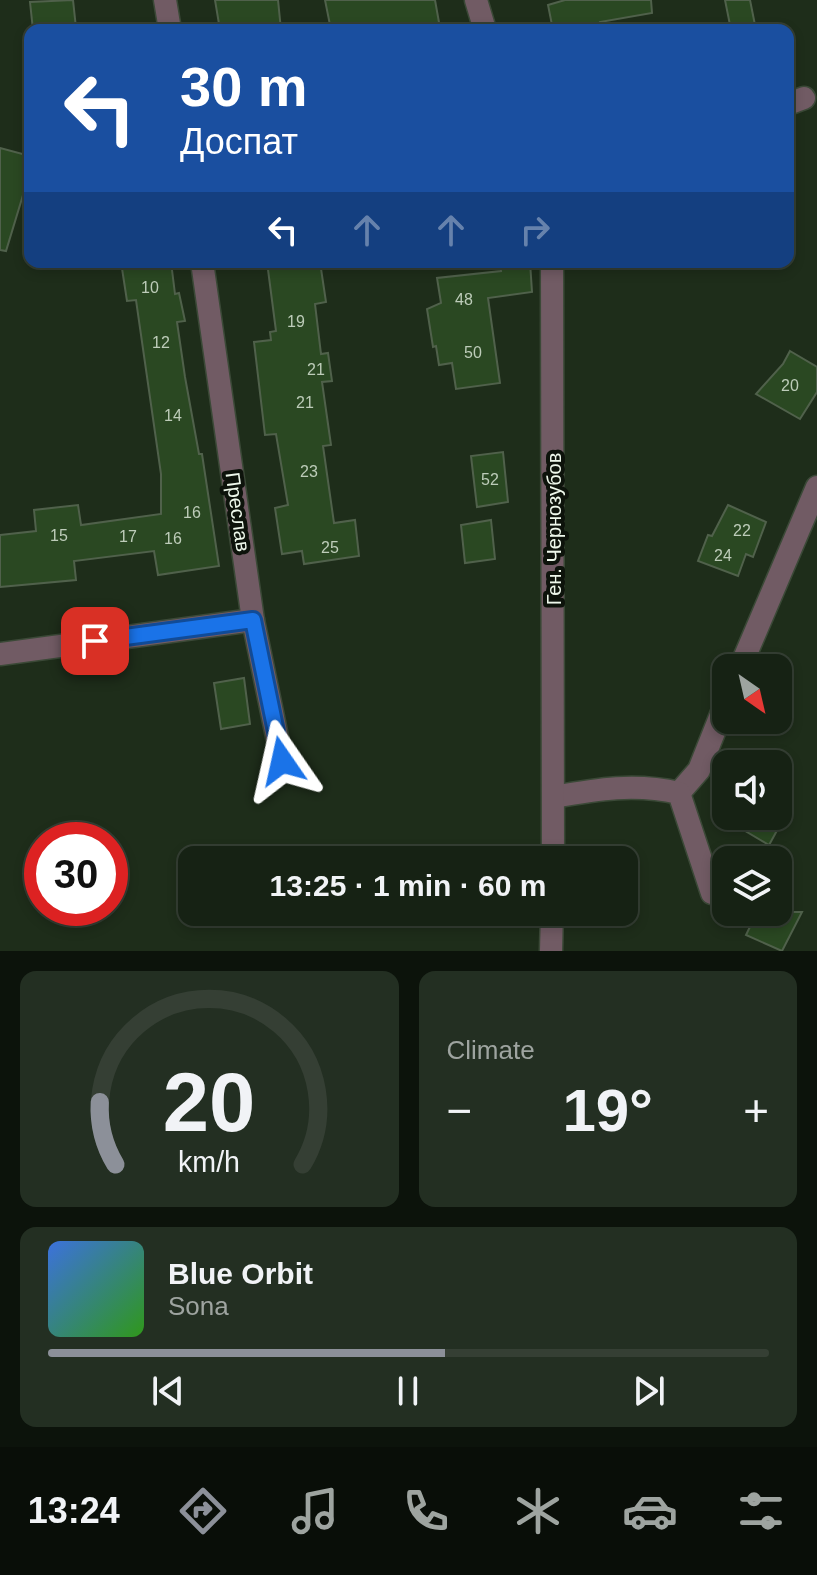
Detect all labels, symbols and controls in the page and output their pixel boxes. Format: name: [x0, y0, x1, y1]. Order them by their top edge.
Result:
text: 30 m: [180, 55, 308, 118]
icon: left: [48, 56, 152, 160]
text: Доспат: [180, 121, 298, 162]
icon: left: [261, 208, 305, 252]
icon: ahead: [345, 208, 389, 252]
icon: ahead: [429, 208, 473, 252]
icon: right: [513, 208, 557, 252]
house number: 10: [141, 279, 159, 296]
house number: 48: [455, 291, 473, 308]
house number: 19: [287, 313, 305, 330]
house number: 12: [152, 334, 170, 351]
house number: 50: [464, 344, 482, 361]
house number: 21: [307, 361, 325, 378]
house number: 20: [781, 377, 799, 394]
house number: 21: [296, 394, 314, 411]
house number: 14: [164, 407, 182, 424]
street label: Ген. Чернозубов: [543, 453, 565, 605]
house number: 23: [300, 463, 318, 480]
street label: Преслав: [222, 471, 254, 553]
house number: 52: [481, 471, 499, 488]
house number: 16: [183, 504, 201, 521]
house number: 22: [733, 522, 751, 539]
house number: 15: [50, 527, 68, 544]
house number: 17: [119, 528, 137, 545]
house number: 16: [164, 530, 182, 547]
house number: 25: [321, 539, 339, 556]
house number: 24: [714, 547, 732, 564]
pin: [61, 607, 129, 675]
icon: arrive: [73, 619, 117, 663]
north arrow: [712, 654, 792, 734]
map controls: [712, 654, 792, 926]
position arrow: [240, 719, 324, 803]
button: sound: [712, 750, 792, 830]
speed limit sign: 30: [24, 822, 128, 926]
button: layers: [712, 846, 792, 926]
text: 13:25 · 1 min · 60 m: [270, 869, 546, 902]
text: Climate: [447, 1035, 535, 1065]
text: 20: [163, 1056, 256, 1149]
text: 19°: [562, 1077, 653, 1144]
text: −: [447, 1086, 472, 1135]
text: +: [743, 1086, 769, 1135]
text: km/h: [178, 1146, 240, 1178]
text: Blue Orbit: [168, 1257, 313, 1290]
text: Sona: [168, 1291, 229, 1321]
icon: previous: [146, 1369, 190, 1413]
icon: pause: [386, 1369, 430, 1413]
icon: next: [627, 1369, 671, 1413]
icon: directions: [175, 1483, 231, 1539]
icon: music: [287, 1483, 343, 1539]
icon: phone: [398, 1483, 454, 1539]
icon: climate: [510, 1483, 566, 1539]
icon: car: [622, 1483, 678, 1539]
icon: filters: [733, 1483, 789, 1539]
text: 13:24: [28, 1490, 120, 1531]

